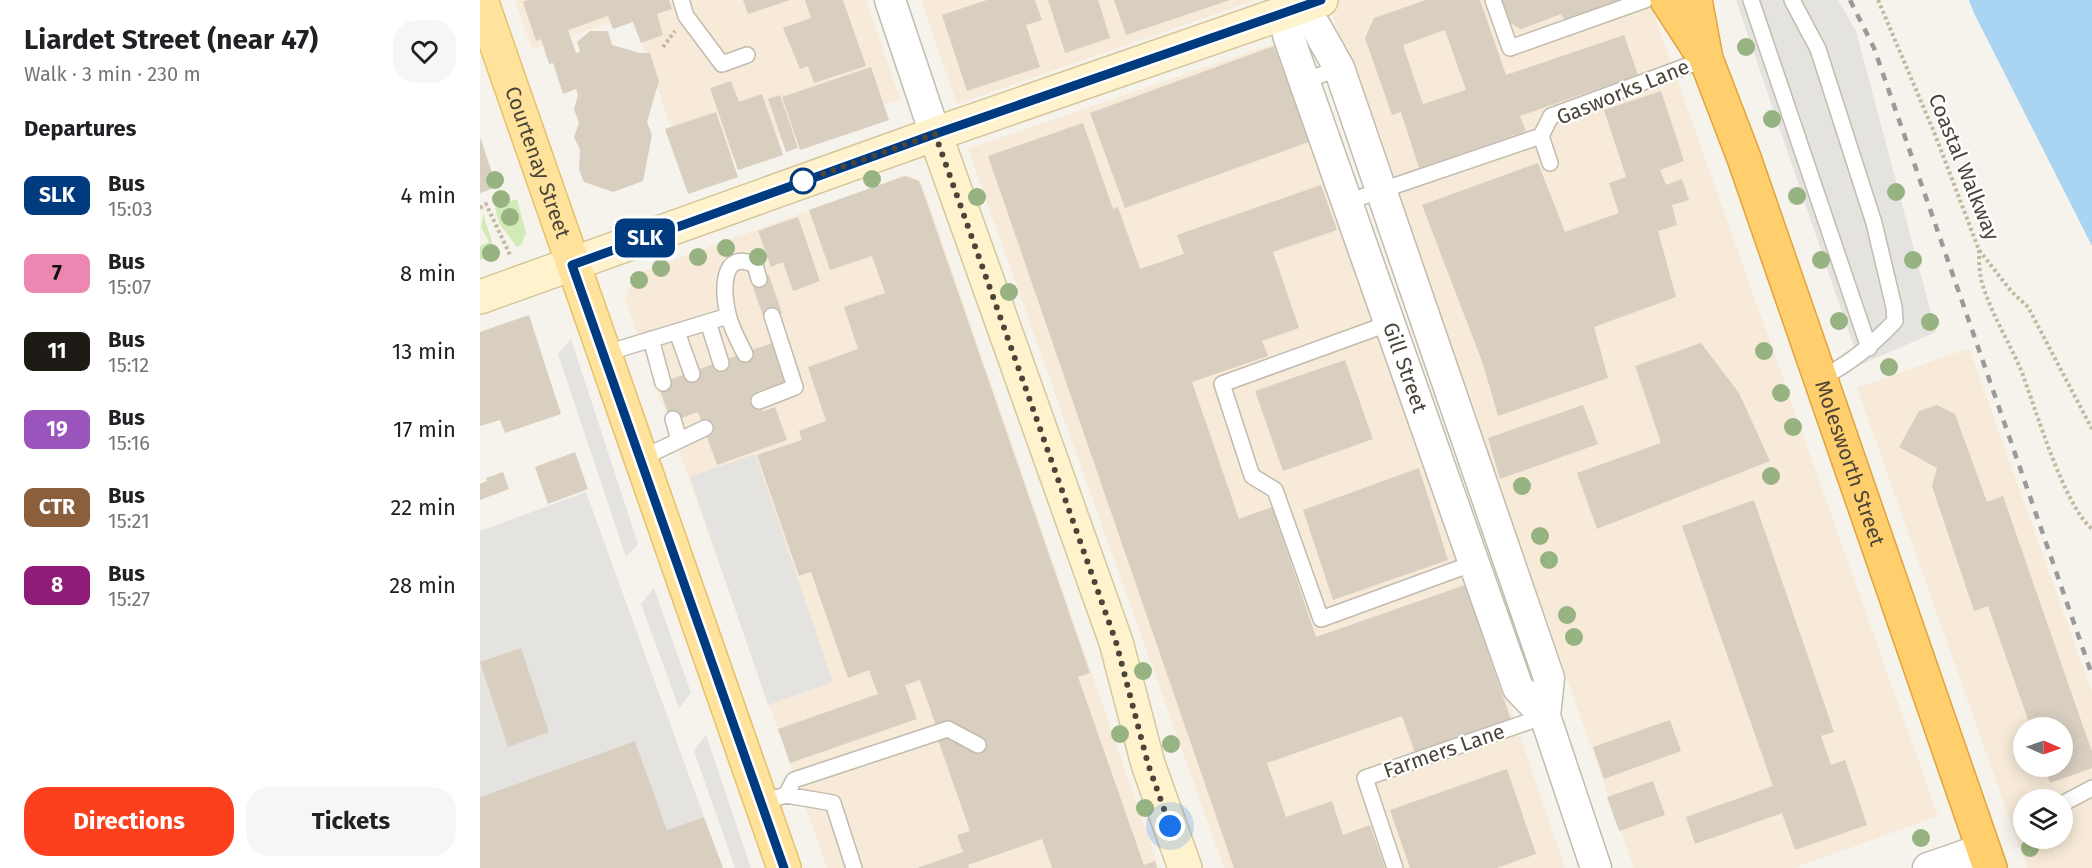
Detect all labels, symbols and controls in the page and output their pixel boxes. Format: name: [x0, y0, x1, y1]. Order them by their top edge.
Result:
button: heart: [393, 20, 456, 83]
text: Liardet Street (near 47): [24, 23, 318, 56]
street label: Gasworks Lane: [1553, 54, 1693, 130]
text: Walk · 3 min · 230 m: [24, 62, 201, 86]
street label: Courtenay Street: [499, 83, 576, 242]
street label: Coastal Walkway: [1923, 90, 2005, 245]
text: Departures: [24, 115, 136, 142]
unlabelled marker: [790, 168, 816, 194]
text: Bus: [108, 170, 145, 197]
text: SLK: [39, 182, 75, 208]
text: 4 min: [401, 182, 456, 209]
text: 15:03: [108, 197, 152, 221]
line badge: SLK: [610, 218, 680, 258]
text: SLK: [627, 225, 663, 251]
text: Bus: [108, 248, 145, 275]
text: 7: [52, 260, 62, 286]
text: 8 min: [400, 260, 456, 287]
text: 15:07: [108, 275, 151, 299]
street label: Gill Street: [1377, 319, 1433, 417]
text: Bus: [108, 326, 145, 353]
text: 11: [47, 338, 67, 364]
text: 13 min: [392, 338, 456, 365]
text: 15:12: [108, 353, 149, 377]
street label: Molesworth Street: [1809, 377, 1891, 550]
text: Bus: [108, 404, 145, 431]
text: 19: [46, 416, 68, 442]
text: 17 min: [393, 416, 456, 443]
text: 15:16: [108, 431, 150, 455]
text: Bus: [108, 482, 145, 509]
text: CTR: [39, 494, 75, 520]
text: 22 min: [390, 494, 456, 521]
text: 15:21: [108, 509, 150, 533]
text: Bus: [108, 560, 145, 587]
text: 8: [51, 572, 63, 598]
text: 28 min: [389, 572, 456, 599]
text: 15:27: [108, 587, 150, 611]
north arrow: [2013, 717, 2073, 777]
map controls: [2013, 717, 2073, 849]
street label: Farmers Lane: [1380, 718, 1508, 784]
button: Directions: [24, 787, 234, 856]
button: Tickets: [246, 787, 456, 856]
button: layers: [2013, 789, 2073, 849]
your location: [1155, 811, 1185, 841]

